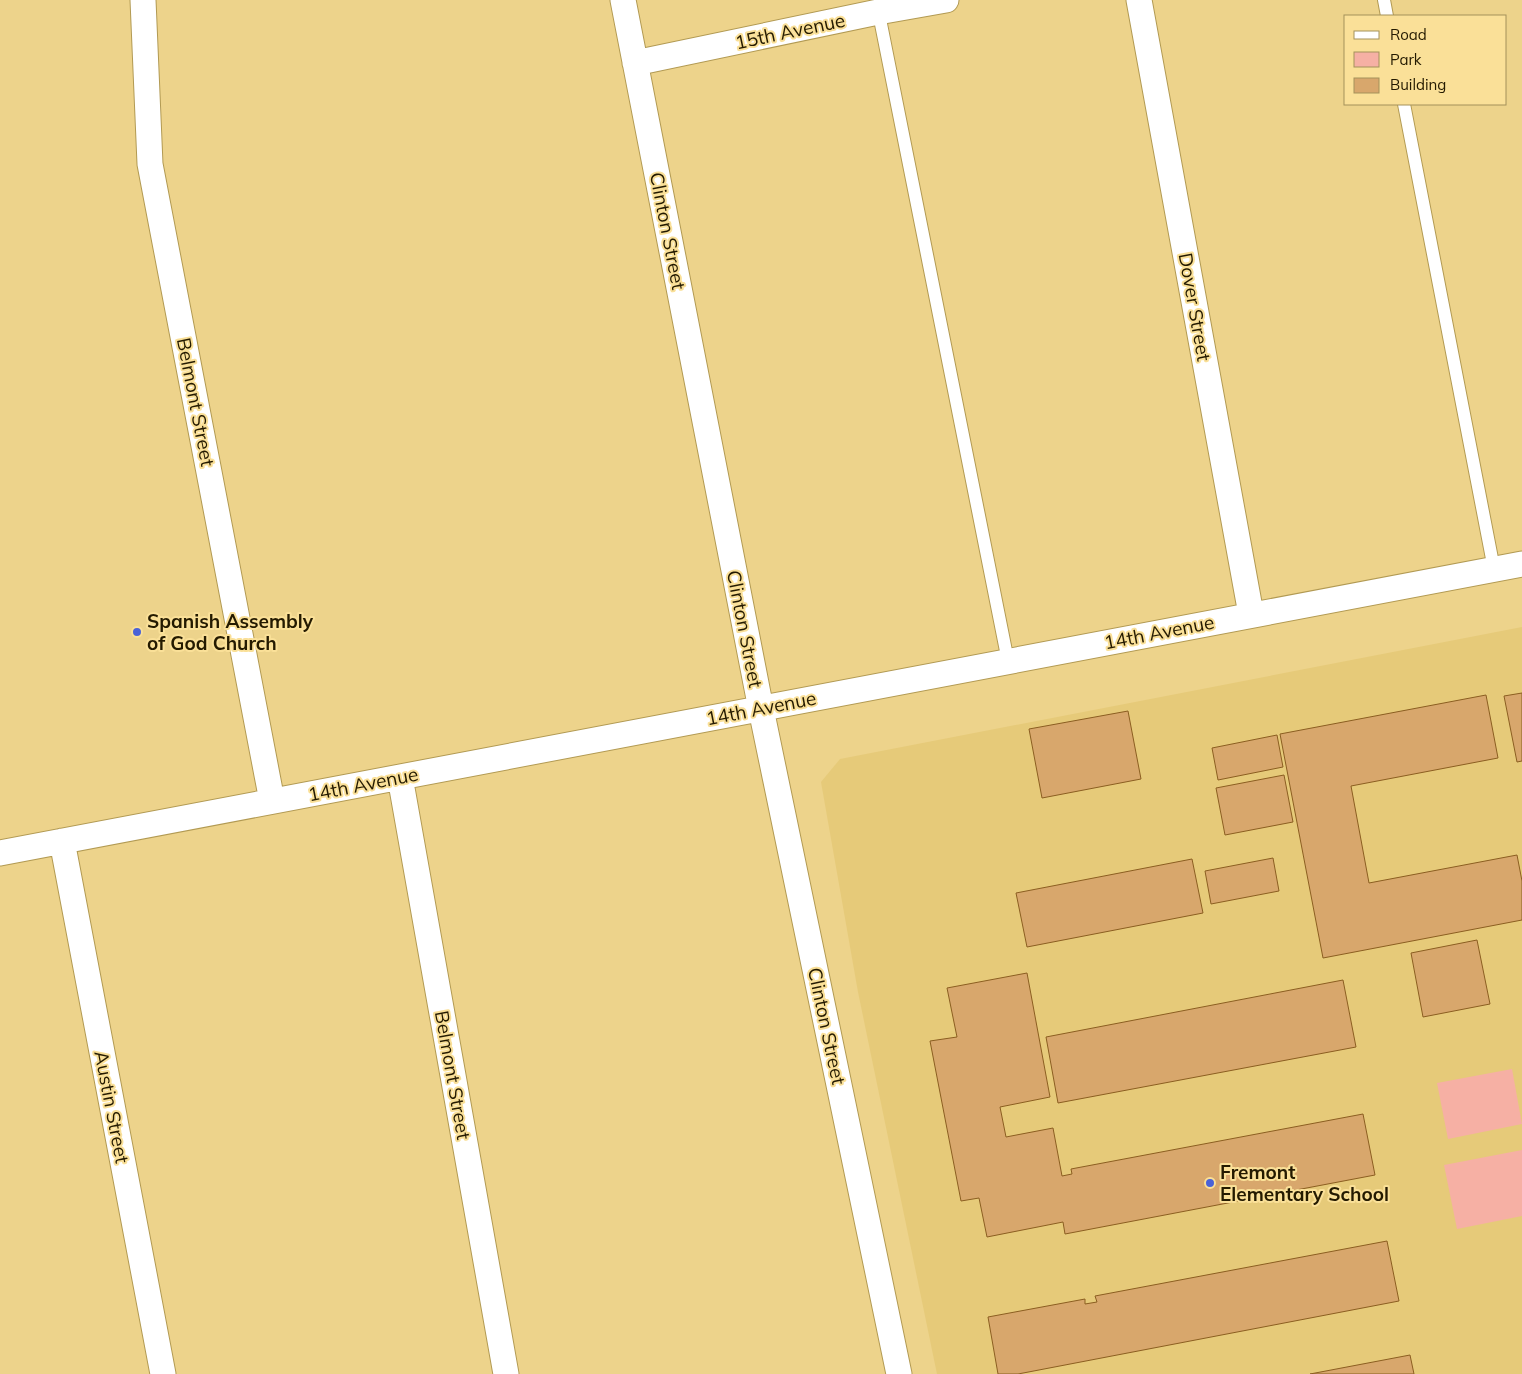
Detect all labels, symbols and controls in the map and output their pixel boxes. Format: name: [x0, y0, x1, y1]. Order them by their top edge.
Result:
street label: 15th Avenue: [733, 8, 847, 54]
legend: [1344, 15, 1507, 105]
text: Road: [1390, 25, 1427, 44]
text: Park: [1390, 50, 1422, 69]
text: Building: [1390, 75, 1446, 94]
street label: Clinton Street: [645, 170, 691, 292]
street label: Dover Street: [1174, 251, 1216, 363]
street label: Belmont Street: [172, 336, 220, 469]
street label: Clinton Street: [722, 568, 768, 690]
place label: Spanish Assembly of God Church: [147, 609, 314, 655]
street label: 14th Avenue: [1102, 610, 1216, 654]
marker: Spanish Assembly of God Church: [131, 626, 143, 638]
street label: 14th Avenue: [704, 686, 818, 730]
street label: 14th Avenue: [306, 762, 420, 806]
street label: Clinton Street: [803, 965, 851, 1087]
street label: Belmont Street: [430, 1009, 476, 1142]
street label: Austin Street: [89, 1049, 135, 1166]
place label: Fremont Elementary School: [1220, 1160, 1389, 1206]
marker: Fremont Elementary School: [1204, 1177, 1216, 1189]

